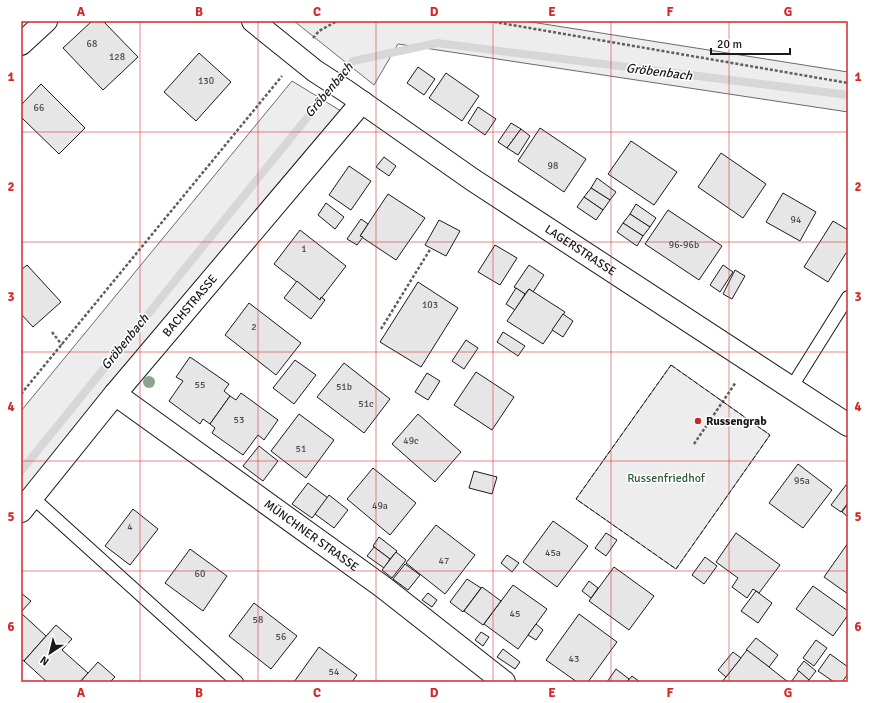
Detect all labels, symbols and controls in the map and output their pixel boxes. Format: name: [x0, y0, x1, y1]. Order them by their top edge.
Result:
text: A: [77, 4, 86, 20]
text: B: [195, 4, 203, 20]
text: C: [313, 4, 321, 20]
text: D: [430, 4, 439, 20]
text: E: [548, 4, 556, 20]
text: F: [667, 4, 674, 20]
text: G: [784, 4, 792, 20]
scale bar: [711, 30, 790, 56]
text: 20 m: [717, 37, 742, 52]
house number: 68: [87, 38, 97, 50]
house number: 128: [109, 51, 125, 63]
water label: Gröbenbach: [301, 59, 357, 121]
water label: Gröbenbach: [625, 60, 694, 84]
text: 1: [7, 69, 15, 85]
text: 1: [854, 69, 862, 85]
house number: 130: [198, 75, 214, 87]
house number: 66: [34, 102, 44, 114]
house number: 98: [548, 160, 558, 172]
text: 2: [7, 179, 15, 195]
text: 2: [854, 179, 862, 195]
house number: 94: [791, 214, 802, 226]
street label: LAGERSTRASSE: [542, 221, 619, 279]
house number: 96-96b: [669, 239, 699, 251]
house number: 1: [301, 243, 307, 255]
street label: BACHSTRASSE: [159, 271, 221, 340]
text: 3: [7, 289, 15, 305]
text: 3: [854, 289, 862, 305]
house number: 103: [422, 299, 438, 311]
water label: Gröbenbach: [98, 310, 153, 373]
house number: 2: [251, 321, 257, 333]
house number: 55: [195, 379, 205, 391]
house number: 51b: [336, 381, 352, 393]
house number: 51c: [358, 398, 374, 410]
text: 4: [7, 399, 15, 415]
text: 4: [854, 399, 862, 415]
house number: 53: [234, 414, 244, 426]
place label: Russengrab: [706, 414, 767, 429]
marker: Russengrab: [693, 416, 703, 426]
house number: 49c: [403, 435, 419, 447]
house number: 51: [296, 443, 306, 455]
park label: Russenfriedhof: [627, 471, 706, 486]
house number: 95a: [794, 475, 810, 487]
street label: MÜNCHNER STRASSE: [261, 496, 362, 575]
house number: 49a: [372, 500, 388, 512]
text: 5: [7, 509, 15, 525]
text: 5: [854, 509, 862, 525]
house number: 4: [127, 521, 133, 533]
house number: 45a: [545, 547, 561, 559]
house number: 47: [439, 555, 449, 567]
house number: 60: [195, 568, 205, 580]
house number: 45: [510, 608, 520, 620]
house number: 58: [253, 614, 263, 626]
text: 6: [7, 619, 15, 635]
text: 6: [854, 619, 862, 635]
house number: 56: [276, 631, 286, 643]
north arrow: [30, 633, 70, 673]
text: N: [38, 653, 51, 668]
house number: 43: [569, 653, 579, 665]
house number: 54: [329, 666, 340, 678]
text: A: [77, 685, 86, 701]
text: B: [195, 685, 203, 701]
text: C: [313, 685, 321, 701]
text: D: [430, 685, 439, 701]
text: E: [548, 685, 556, 701]
text: F: [667, 685, 674, 701]
text: G: [784, 685, 792, 701]

